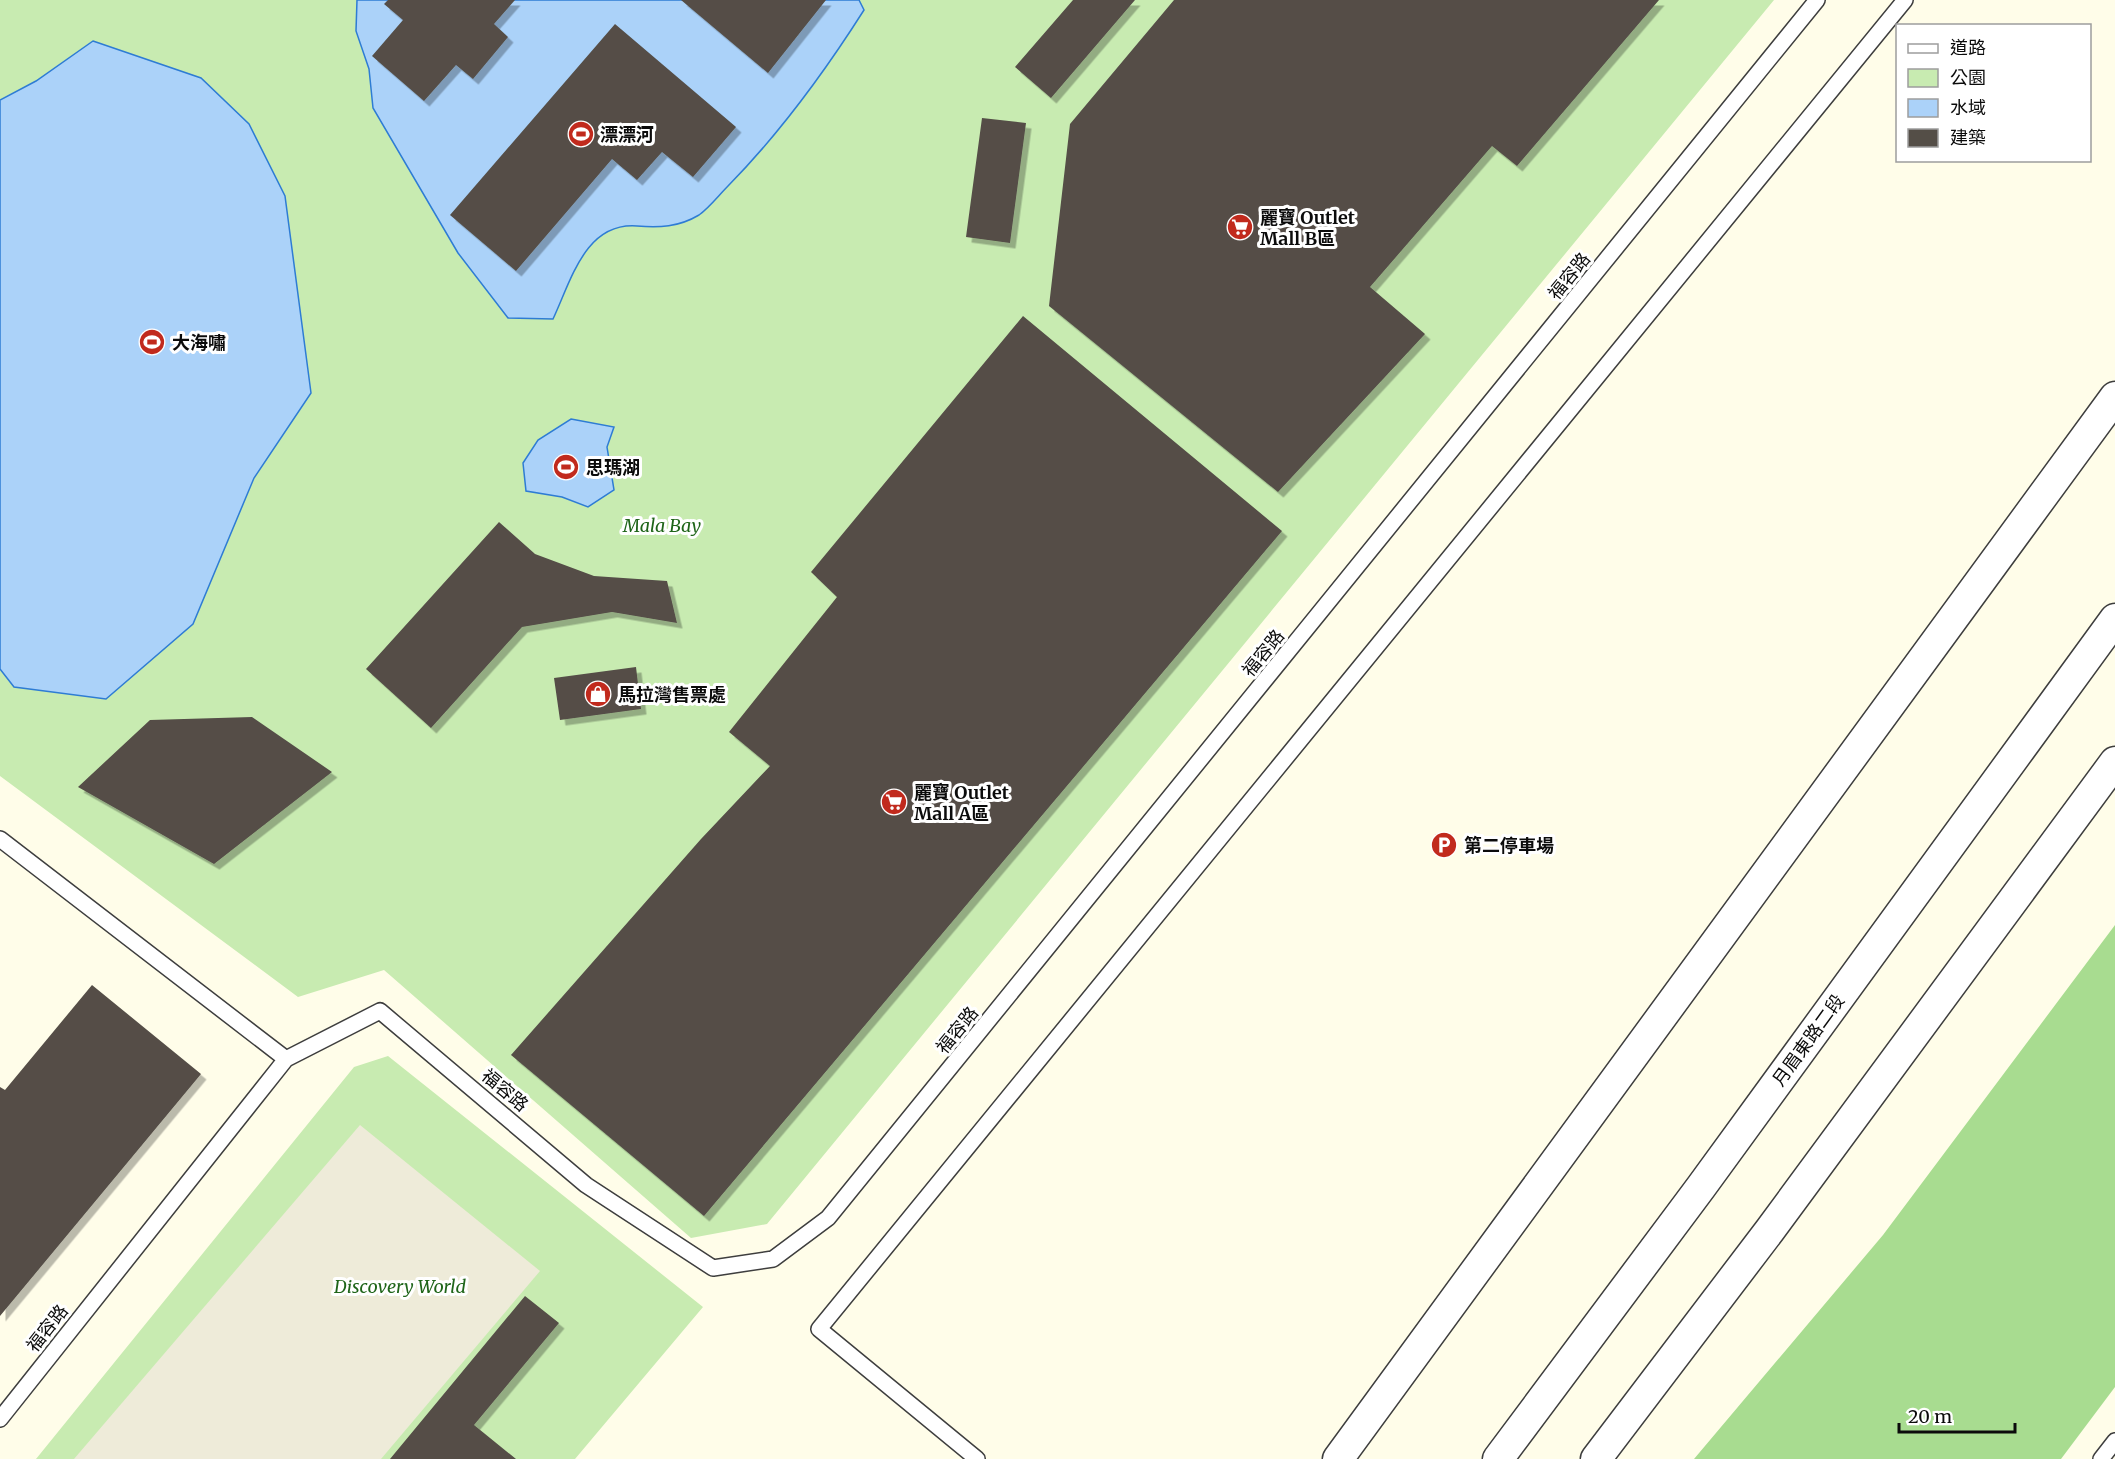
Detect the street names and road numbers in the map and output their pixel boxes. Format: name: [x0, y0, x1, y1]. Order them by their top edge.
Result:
street label: 福容路: [1543, 248, 1595, 304]
street label: 福容路: [1237, 625, 1289, 681]
street label: 月眉東路二段: [1767, 990, 1849, 1090]
street label: 福容路: [931, 1002, 983, 1058]
street label: 福容路: [477, 1064, 533, 1116]
street label: 福容路: [21, 1300, 73, 1356]

